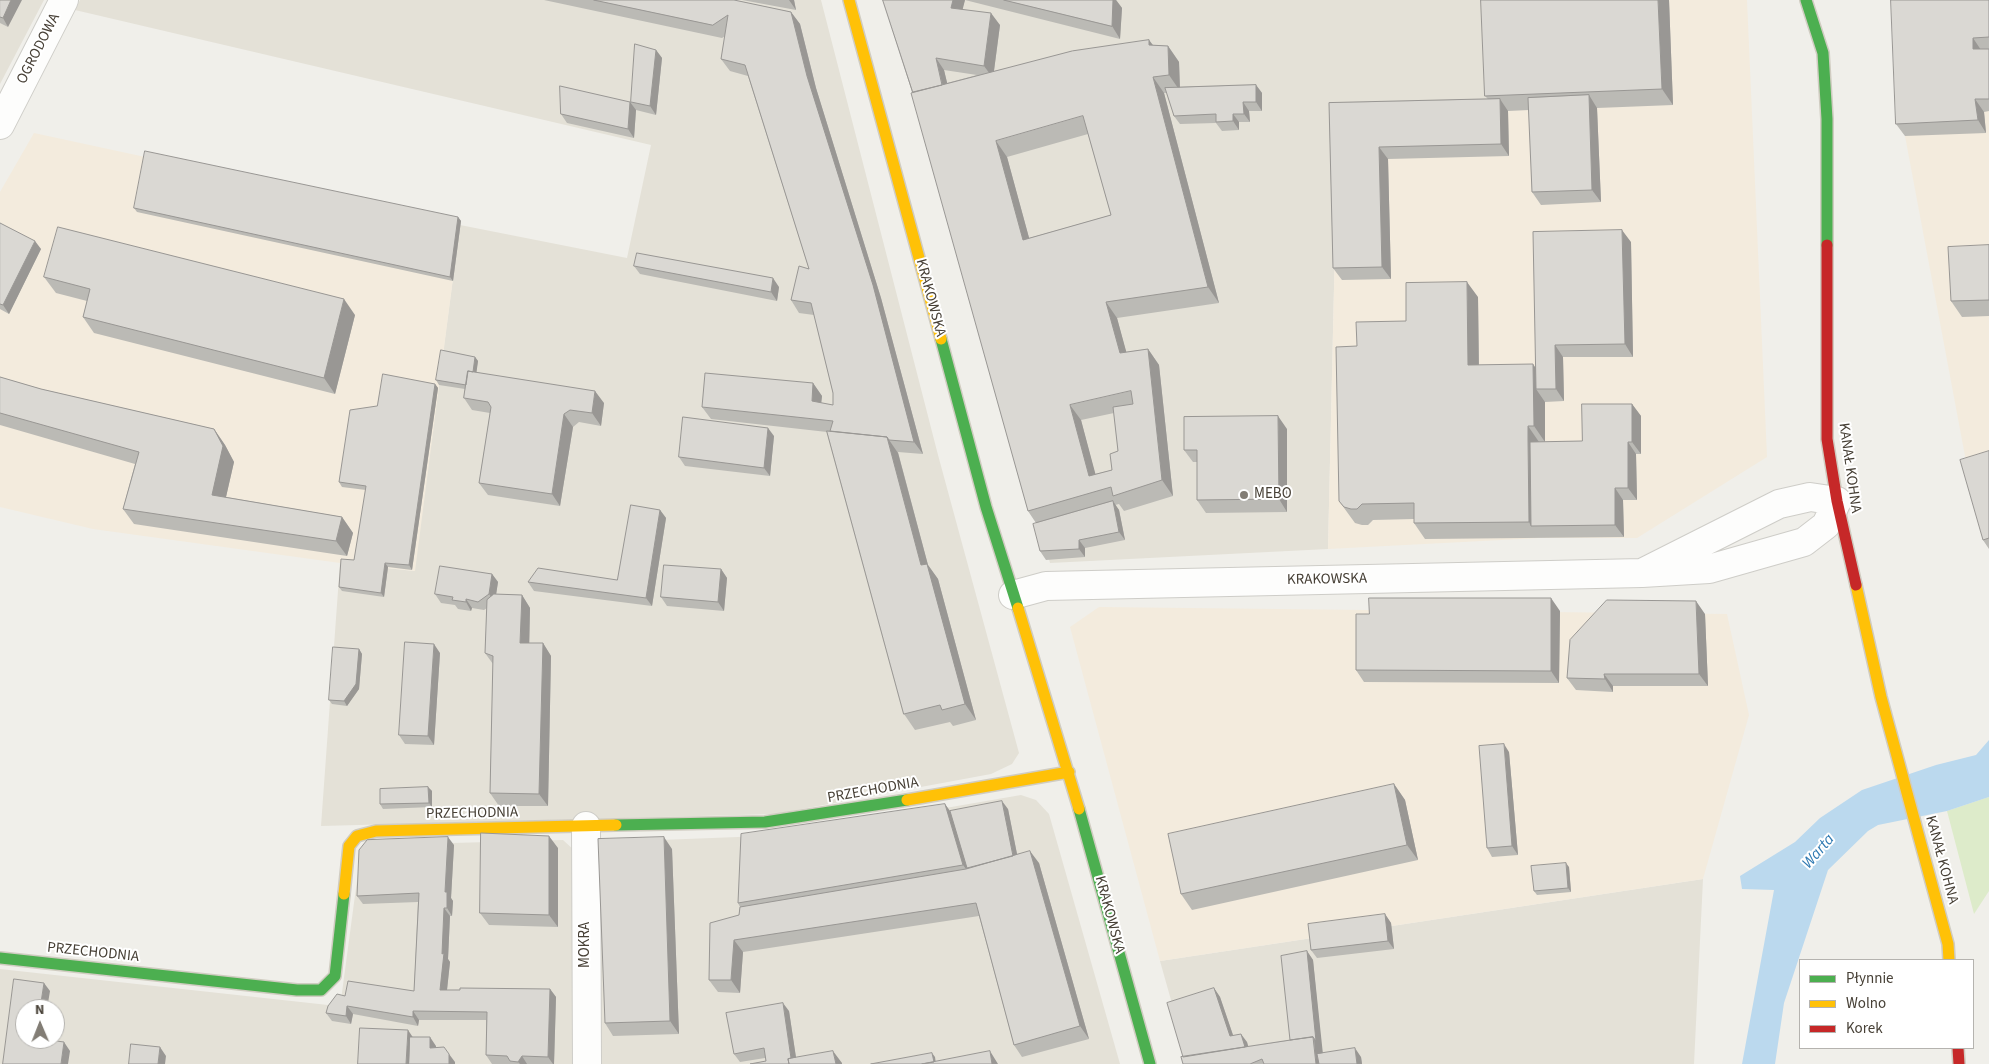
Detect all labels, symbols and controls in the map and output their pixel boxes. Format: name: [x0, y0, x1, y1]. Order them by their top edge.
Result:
street label: OGRODOWA: [14, 11, 64, 87]
street label: KRAKOWSKA: [911, 257, 949, 339]
street label: KANAŁ KOHNA: [1834, 422, 1864, 514]
place label: MEBO: [1254, 486, 1292, 504]
marker: MEBO: [1238, 489, 1250, 501]
street label: KRAKOWSKA: [1287, 570, 1367, 590]
street label: PRZECHODNIA: [826, 774, 920, 808]
street label: PRZECHODNIA: [426, 804, 518, 824]
street label: KANAŁ KOHNA: [1921, 814, 1961, 906]
water label: Warta: [1799, 831, 1839, 873]
street label: KRAKOWSKA: [1090, 874, 1128, 956]
street label: MOKRA: [577, 922, 595, 968]
street label: PRZECHODNIA: [46, 939, 140, 967]
legend: [1799, 959, 1974, 1049]
text: Płynnie: [1846, 968, 1894, 989]
text: Wolno: [1846, 993, 1886, 1014]
north arrow: [15, 999, 65, 1049]
text: N: [35, 1000, 45, 1020]
text: Korek: [1846, 1018, 1883, 1039]

